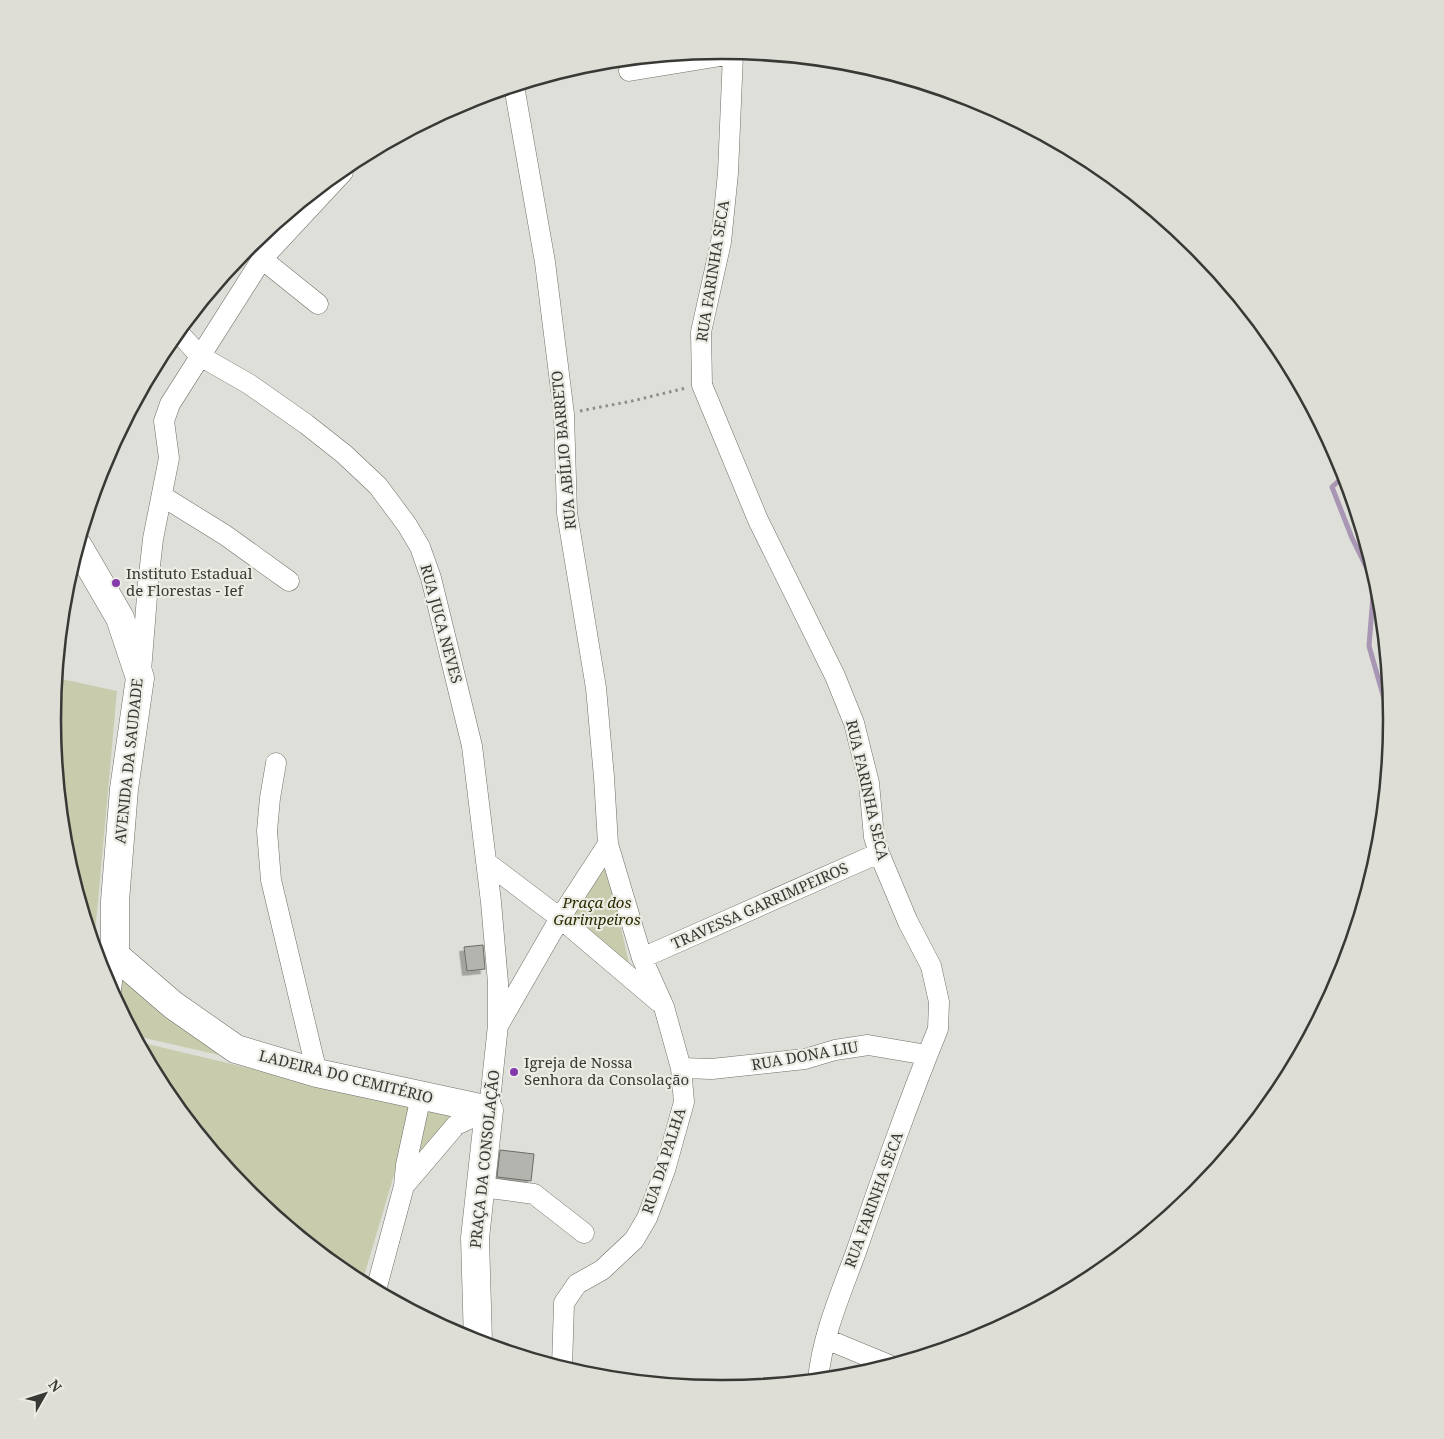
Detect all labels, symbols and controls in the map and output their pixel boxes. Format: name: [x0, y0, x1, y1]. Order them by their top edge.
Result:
street label: RUA FARINHA SECA: [691, 198, 733, 343]
street label: RUA ABÍLIO BARRETO: [546, 370, 580, 530]
street label: RUA JUCA NEVES: [416, 562, 467, 686]
place label: Instituto Estadual de Florestas - Ief: [126, 563, 253, 600]
marker: Instituto Estadual de Florestas - Ief: [110, 577, 122, 589]
street label: AVENIDA DA SAUDADE: [109, 677, 147, 845]
street label: RUA FARINHA SECA: [842, 718, 894, 862]
street label: TRAVESSA GARRIMPEIROS: [668, 857, 851, 953]
park label: Praça dos Garimpeiros: [553, 892, 641, 929]
street label: RUA DONA LIU: [750, 1036, 860, 1074]
street label: LADEIRA DO CEMITÉRIO: [257, 1045, 436, 1107]
place label: Igreja de Nossa Senhora da Consolação: [524, 1052, 689, 1089]
marker: Igreja de Nossa Senhora da Consolação: [508, 1066, 520, 1078]
street label: PRAÇA DA CONSOLAÇÃO: [465, 1069, 503, 1249]
street label: RUA DA PALHA: [636, 1105, 690, 1216]
street label: RUA FARINHA SECA: [839, 1128, 907, 1270]
north arrow: [20, 1369, 70, 1419]
text: N: [45, 1375, 66, 1396]

